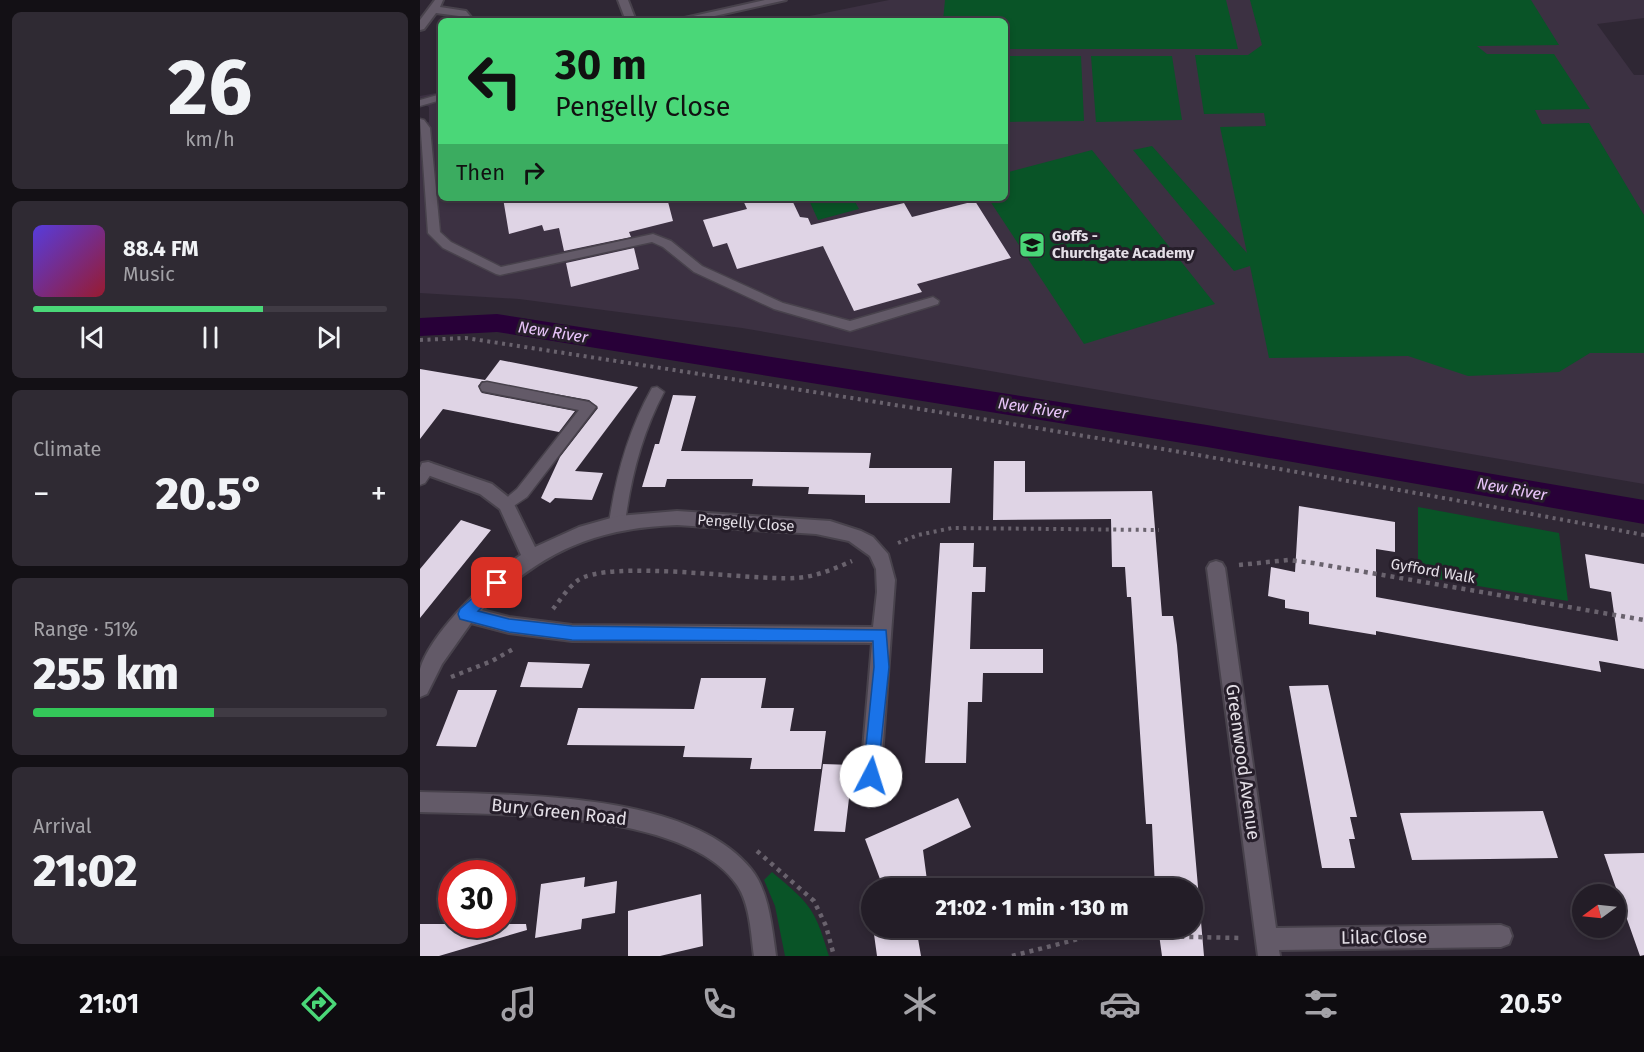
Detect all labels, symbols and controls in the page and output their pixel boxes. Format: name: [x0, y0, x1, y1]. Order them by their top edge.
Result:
text: 30 m: [555, 40, 647, 90]
text: 26: [168, 41, 252, 135]
icon: left: [456, 42, 534, 120]
text: Pengelly Close: [555, 91, 730, 123]
text: km/h: [185, 127, 235, 151]
icon: right: [517, 156, 550, 189]
text: Then: [456, 159, 505, 186]
place label: Goffs - Churchgate Academy: [1052, 227, 1195, 262]
school or university icon: Goffs - Churchgate Academy: [1017, 230, 1047, 260]
text: 88.4 FM: [123, 235, 198, 262]
text: Music: [123, 262, 175, 286]
water label: New River: [517, 317, 590, 347]
icon: previous: [76, 321, 109, 354]
icon: pause: [194, 321, 227, 354]
icon: next: [312, 321, 345, 354]
water label: New River: [997, 393, 1070, 423]
text: Climate: [33, 437, 101, 461]
text: 20.5°: [155, 467, 265, 521]
text: −: [33, 474, 50, 514]
text: +: [371, 474, 387, 514]
water label: New River: [1476, 474, 1549, 505]
street label: Pengelly Close: [697, 511, 795, 535]
street label: Gyfford Walk: [1389, 555, 1477, 587]
pin: [471, 557, 522, 608]
icon: arrive: [480, 566, 513, 599]
text: Range · 51%: [33, 617, 138, 641]
text: 255 km: [33, 647, 179, 701]
street label: Greenwood Avenue: [1221, 683, 1265, 841]
position arrow: [839, 744, 903, 808]
street label: Bury Green Road: [490, 794, 628, 830]
text: Arrival: [33, 814, 92, 838]
text: 21:02: [33, 844, 138, 898]
speed limit sign: 30: [438, 860, 516, 938]
north arrow: [1572, 884, 1626, 938]
map controls: [1572, 884, 1626, 938]
text: 21:02 · 1 min · 130 m: [935, 894, 1129, 921]
street label: Lilac Close: [1341, 925, 1427, 949]
icon: directions: [298, 983, 340, 1025]
icon: music: [498, 983, 540, 1025]
icon: phone: [698, 983, 740, 1025]
icon: climate: [899, 983, 941, 1025]
icon: car: [1099, 983, 1141, 1025]
icon: filters: [1300, 983, 1342, 1025]
text: 21:01: [79, 988, 139, 1020]
text: 20.5°: [1500, 988, 1565, 1020]

